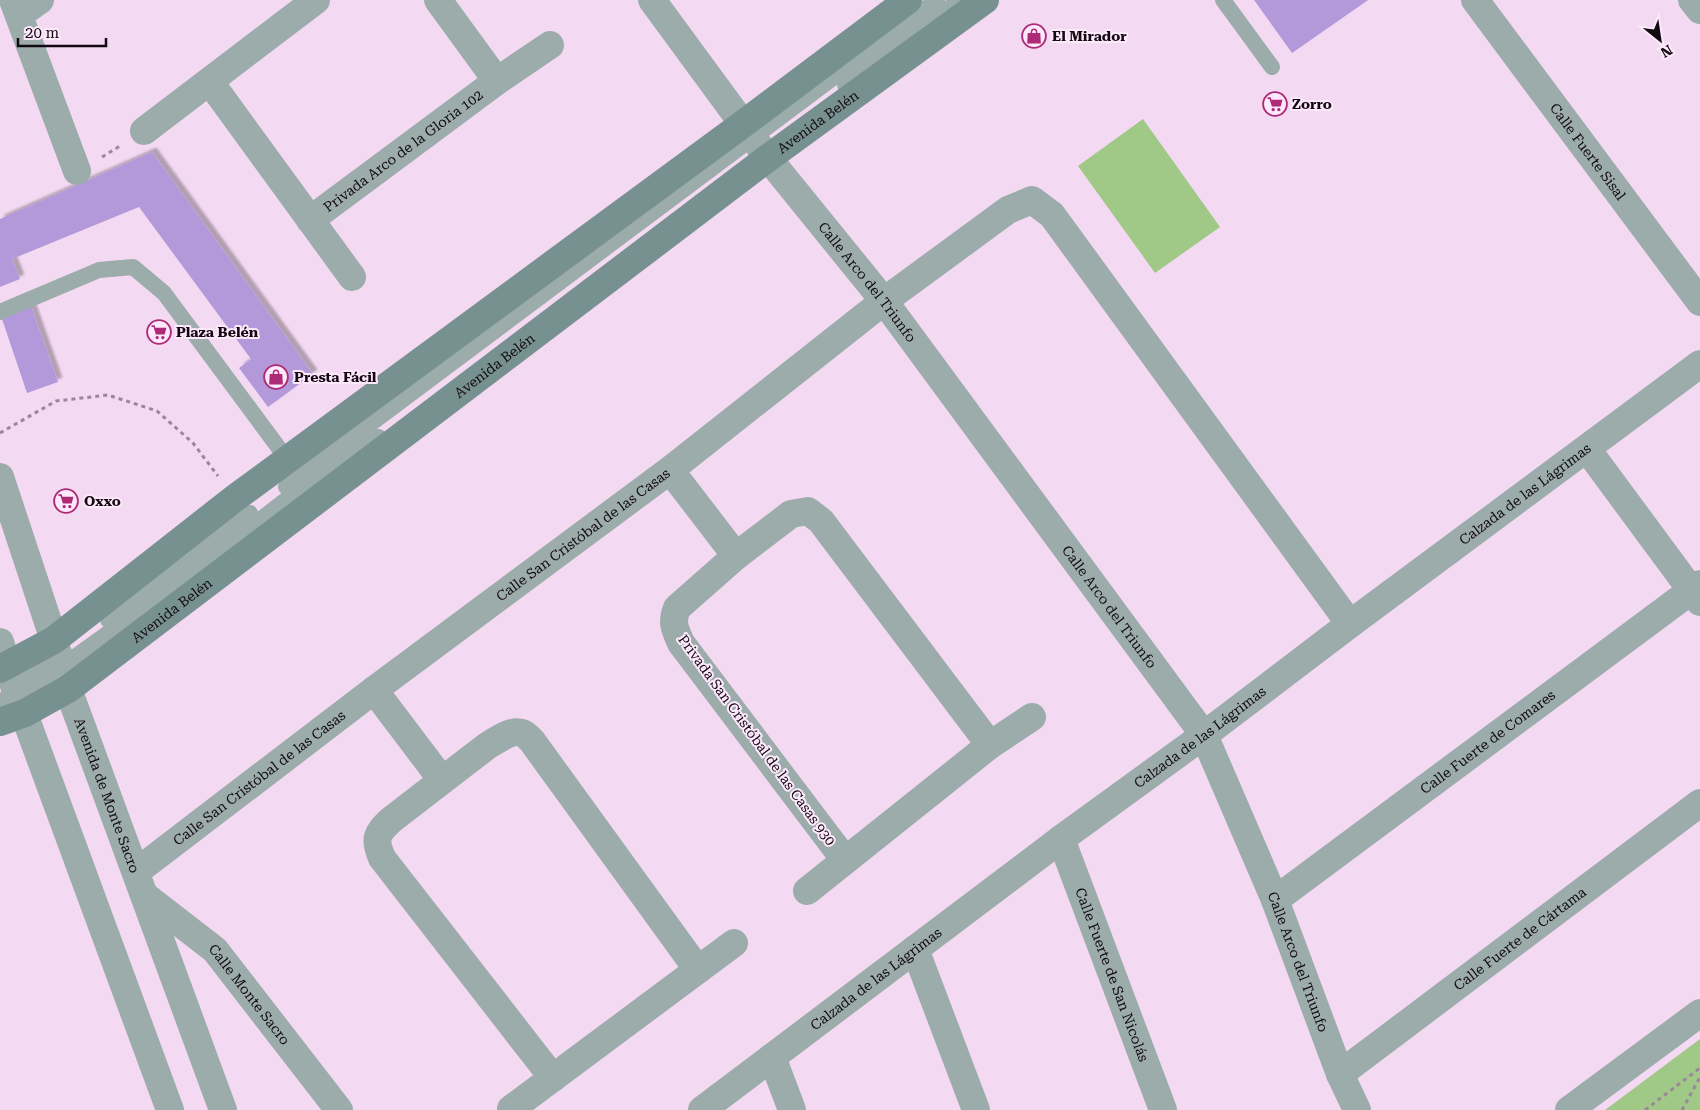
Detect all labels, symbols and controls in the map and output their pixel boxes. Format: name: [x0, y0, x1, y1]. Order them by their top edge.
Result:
scale bar: [18, 15, 105, 47]
north arrow: [1635, 15, 1685, 65]
shop icon: El Mirador: [1021, 23, 1047, 49]
text: 20 m: [25, 24, 60, 42]
place label: El Mirador: [1052, 28, 1127, 44]
text: N: [1658, 42, 1675, 61]
street label: Privada Arco de la Gloria 102: [320, 86, 486, 215]
street label: Avenida Belén: [774, 87, 862, 157]
supermarket icon: Zorro: [1262, 91, 1288, 117]
place label: Zorro: [1292, 96, 1332, 112]
street label: Calle Fuerte Sisal: [1547, 100, 1630, 204]
street label: Calle Arco del Triunfo: [815, 219, 920, 345]
supermarket icon: Plaza Belén: [146, 319, 172, 345]
place label: Plaza Belén: [176, 324, 259, 340]
street label: Avenida Belén: [451, 330, 538, 401]
shop icon: Presta Fácil: [263, 364, 289, 390]
place label: Presta Fácil: [294, 369, 377, 385]
street label: Calzada de las Lágrimas: [1456, 440, 1594, 548]
street label: Calle San Cristóbal de las Casas: [493, 465, 673, 604]
supermarket icon: Oxxo: [53, 488, 79, 514]
place label: Oxxo: [84, 493, 121, 509]
street label: Calle Arco del Triunfo: [1059, 542, 1160, 671]
street label: Avenida Belén: [128, 575, 215, 646]
street label: Privada San Cristóbal de las Casas 930: [675, 632, 839, 849]
street label: Calzada de las Lágrimas: [1131, 683, 1269, 791]
street label: Calle Fuerte de Comares: [1417, 686, 1558, 797]
street label: Calle San Cristóbal de las Casas: [170, 707, 349, 849]
street label: Avenida de Monte Sacro: [71, 716, 143, 875]
street label: Calle Fuerte de Cártama: [1450, 883, 1589, 994]
street label: Calle Fuerte de San Nicolás: [1072, 886, 1152, 1064]
street label: Calle Arco del Triunfo: [1264, 889, 1332, 1034]
street label: Calzada de las Lágrimas: [807, 924, 945, 1033]
street label: Calle Monte Sacro: [206, 940, 293, 1048]

